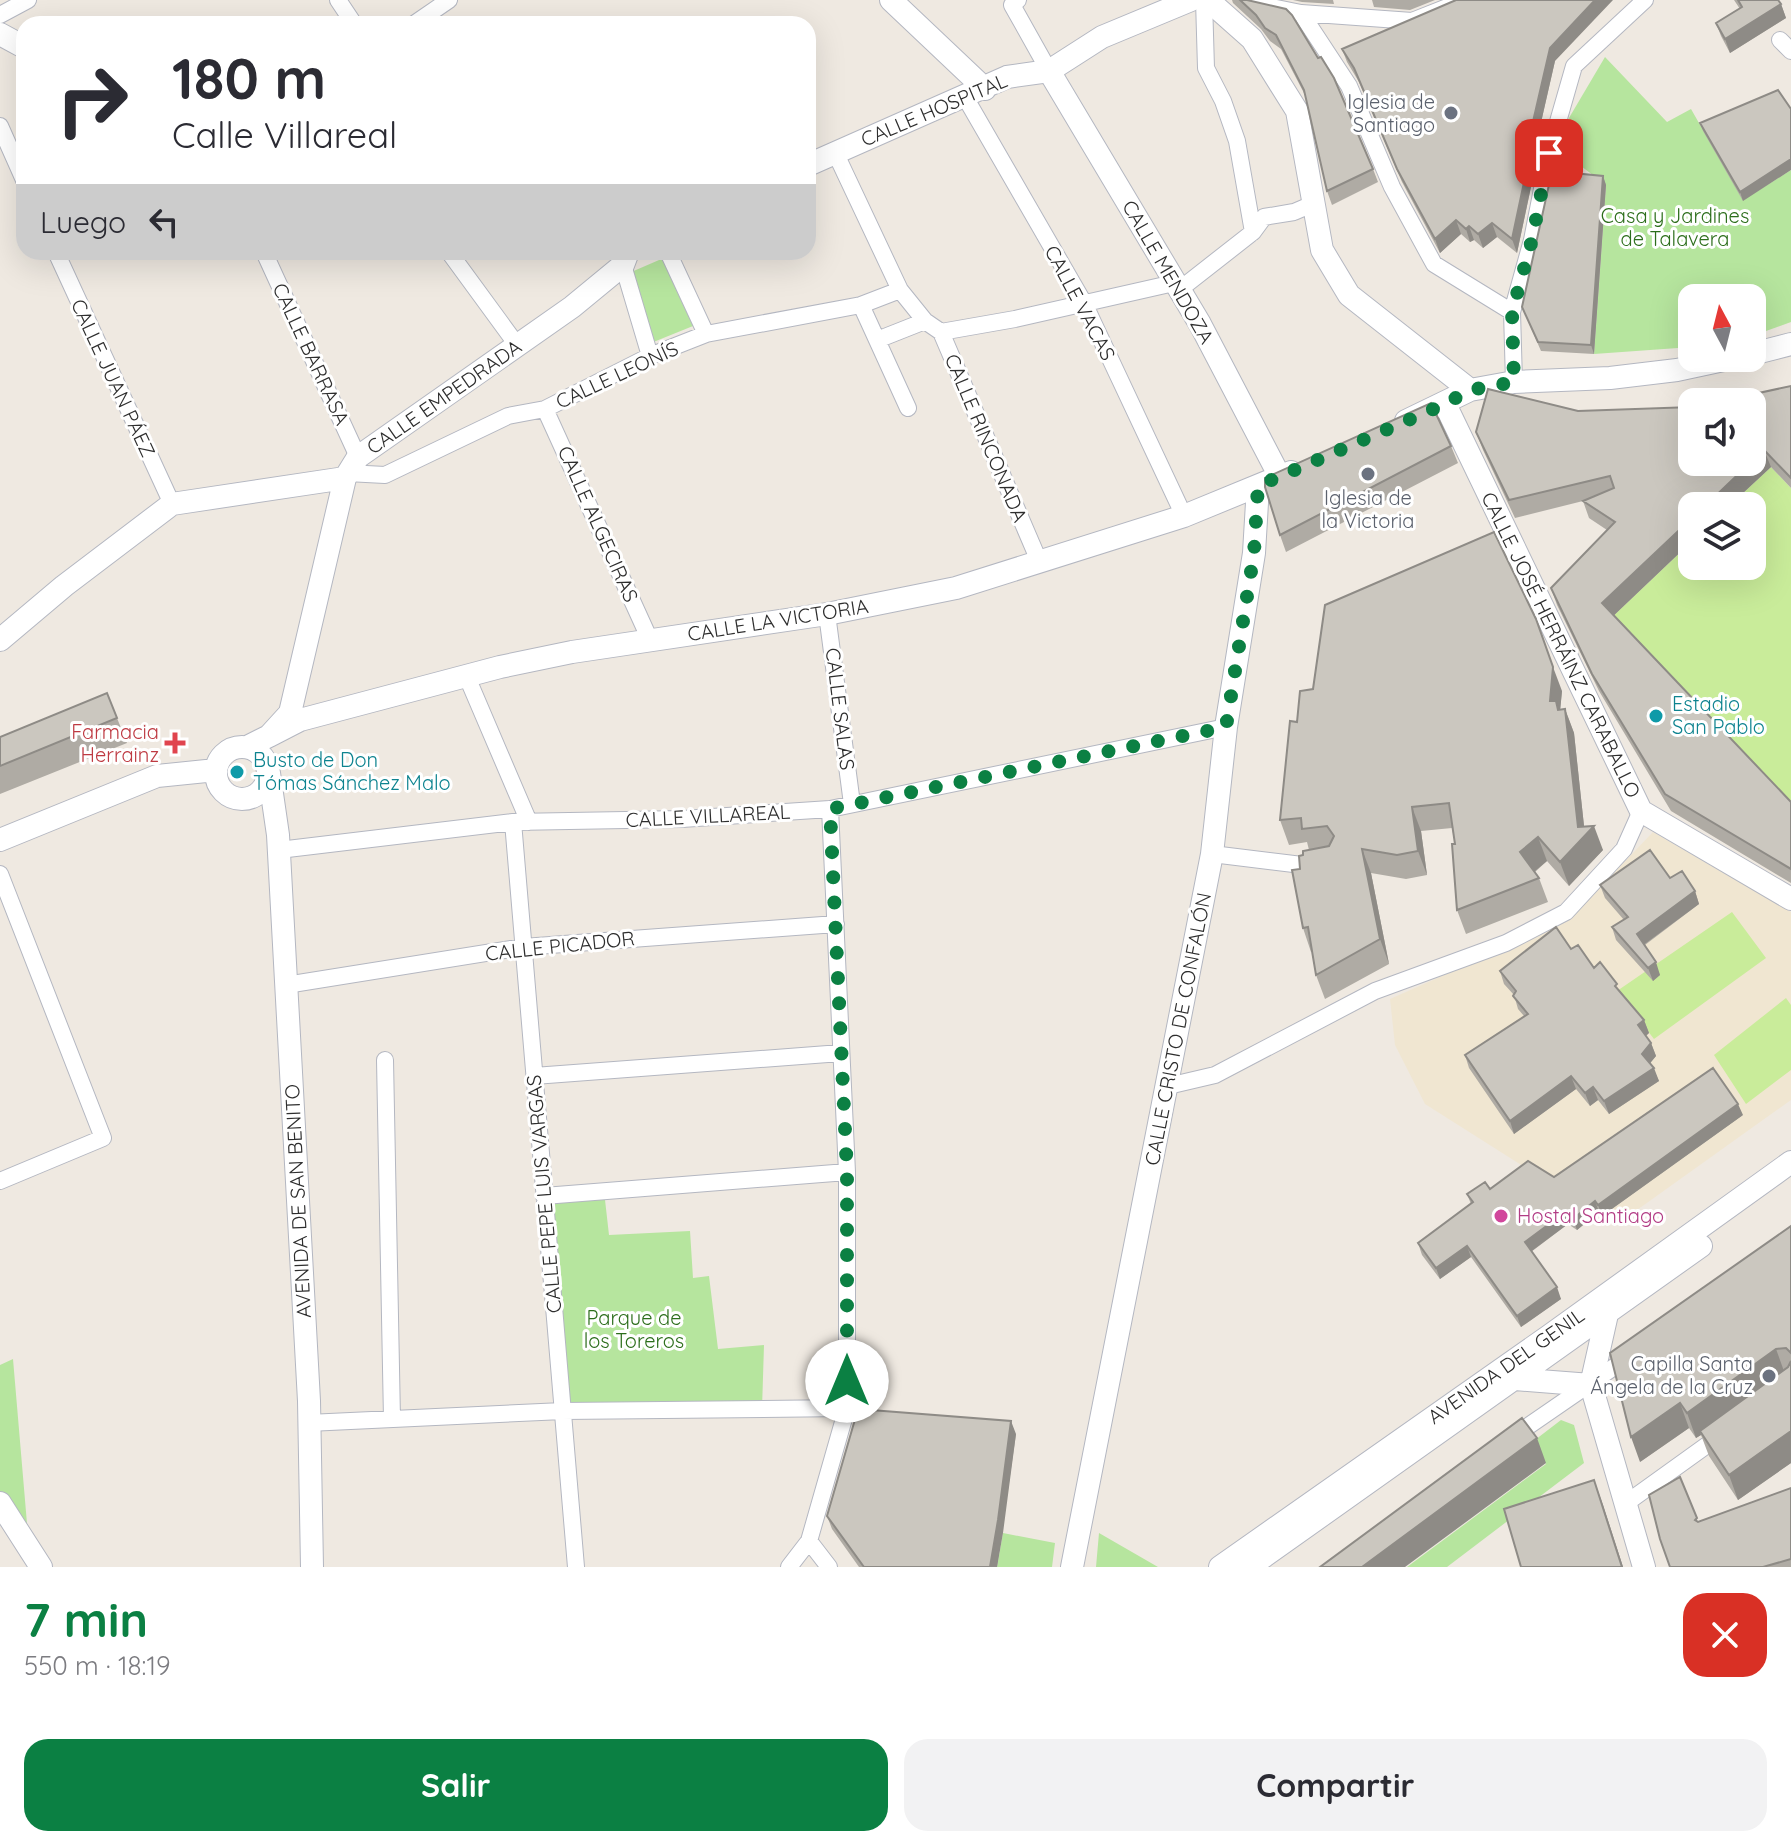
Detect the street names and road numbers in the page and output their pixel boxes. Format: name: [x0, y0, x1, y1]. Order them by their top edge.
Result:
street label: CALLE HOSPITAL: [857, 67, 1011, 152]
street label: CALLE MENDOZA: [1117, 195, 1220, 348]
street label: CALLE VACAS: [1040, 241, 1121, 365]
street label: CALLE BARRASA: [268, 279, 355, 429]
street label: CALLE JUAN PÁEZ: [66, 295, 161, 461]
street label: CALLE EMPEDRADA: [361, 334, 526, 459]
street label: CALLE LEONÍS: [552, 335, 682, 414]
street label: CALLE RINCONADA: [940, 350, 1033, 526]
street label: CALLE ALGECIRAS: [553, 442, 644, 606]
street label: CALLE JOSÉ HERRÁINZ CARABALLO: [1476, 488, 1647, 802]
street label: CALLE LA VICTORIA: [686, 593, 870, 646]
street label: CALLE SALAS: [821, 646, 860, 772]
street label: CALLE VILLAREAL: [625, 799, 791, 832]
street label: CALLE CRISTO DE CONFALÓN: [1139, 890, 1216, 1168]
street label: CALLE PICADOR: [484, 925, 636, 966]
street label: CALLE PEPE LUIS VARGAS: [521, 1074, 566, 1314]
street label: AVENIDA DE SAN BENITO: [279, 1083, 316, 1319]
street label: AVENIDA DEL GENIL: [1423, 1302, 1589, 1429]

